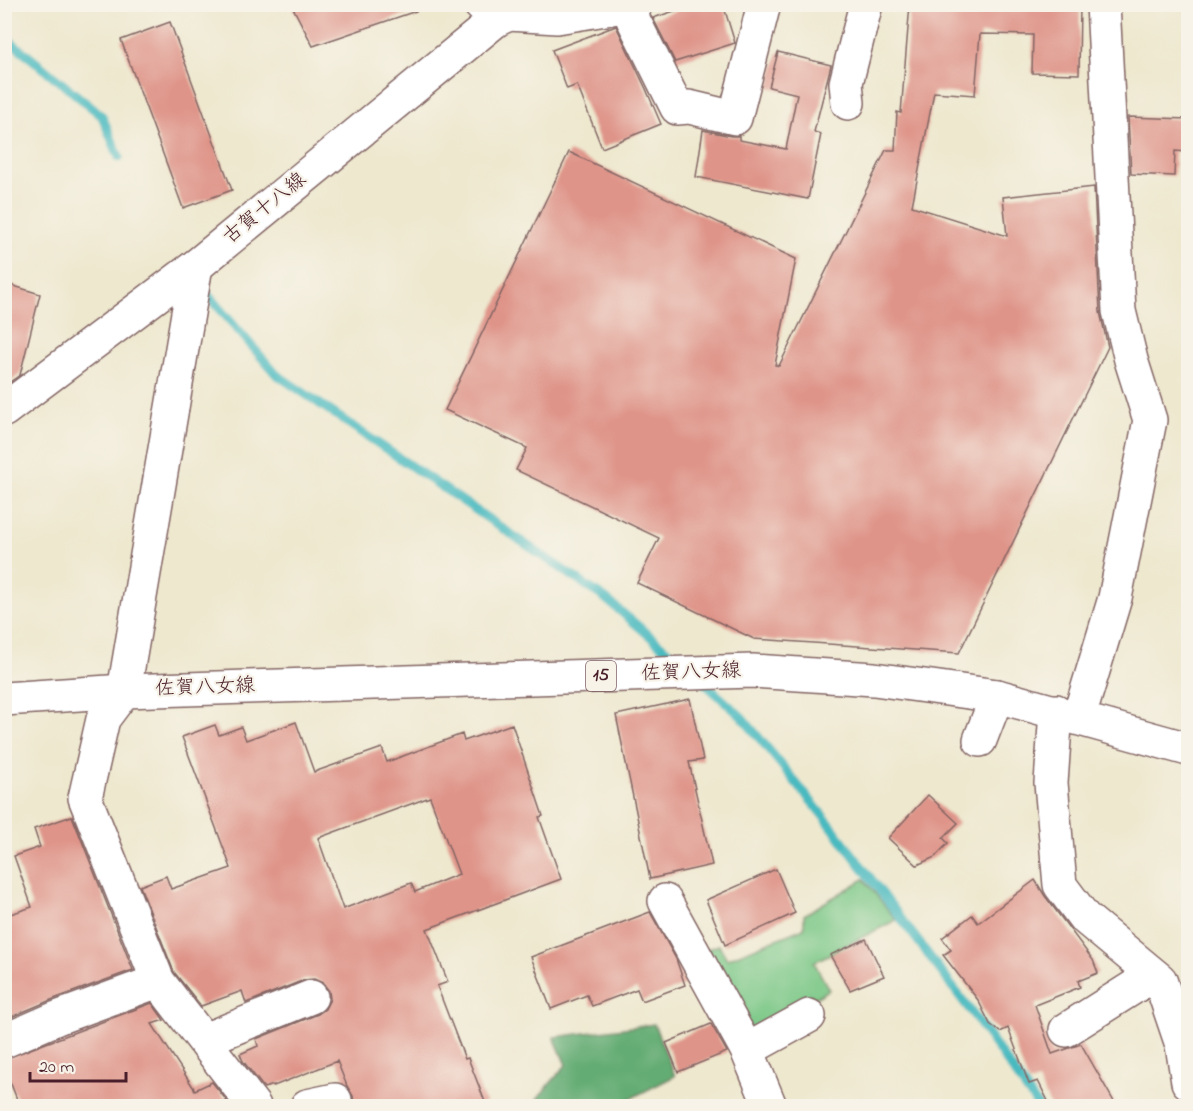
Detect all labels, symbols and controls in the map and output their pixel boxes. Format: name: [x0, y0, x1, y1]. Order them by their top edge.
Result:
street label: 古賀十八線: [217, 166, 313, 252]
street label: 佐賀八女線: [641, 657, 741, 689]
road number: 15: [586, 661, 616, 691]
street label: 佐賀八女線: [155, 672, 255, 704]
scale bar: [30, 1045, 126, 1083]
text: 20 m: [39, 1055, 74, 1081]

